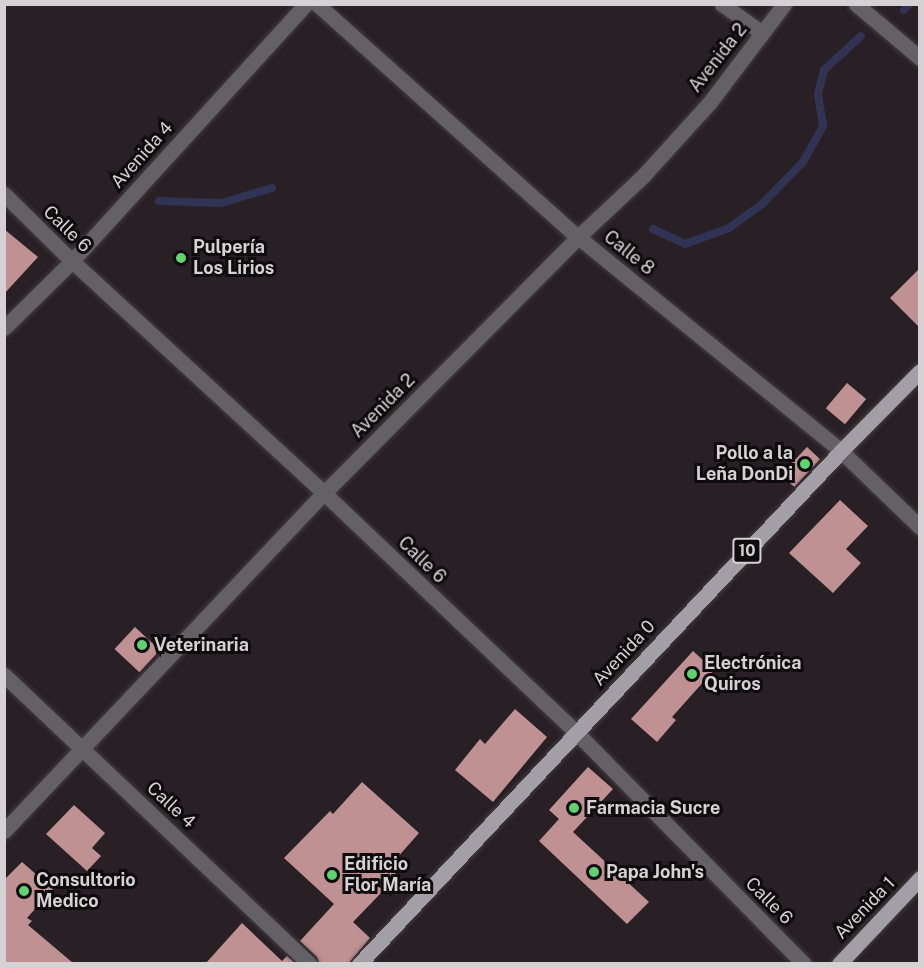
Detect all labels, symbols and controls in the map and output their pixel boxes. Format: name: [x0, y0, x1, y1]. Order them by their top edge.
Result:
street label: Avenida 2: [684, 19, 752, 97]
street label: Avenida 4: [107, 117, 177, 193]
street label: Calle 6: [39, 201, 95, 257]
street label: Calle 8: [599, 226, 659, 280]
place label: Pulpería Los Lirios: [193, 237, 274, 280]
marker: Pulpería Los Lirios: [174, 251, 188, 265]
street label: Avenida 2: [347, 370, 419, 442]
place label: Pollo a la Leña DonDi: [696, 443, 793, 486]
marker: Pollo a la Leña DonDi: [798, 457, 812, 471]
street label: Calle 6: [394, 532, 450, 588]
road number: 10: [732, 538, 762, 564]
street label: Avenida 0: [588, 616, 660, 690]
place label: Veterinaria: [154, 634, 249, 656]
marker: Veterinaria: [135, 638, 149, 652]
place label: Electrónica Quiros: [704, 653, 801, 696]
marker: Electrónica Quiros: [685, 667, 699, 681]
street label: Calle 4: [142, 777, 200, 833]
place label: Farmacia Sucre: [586, 797, 720, 819]
marker: Farmacia Sucre: [567, 801, 581, 815]
place label: Edificio Flor María: [344, 854, 431, 896]
place label: Papa John's: [606, 861, 704, 883]
marker: Papa John's: [587, 865, 601, 879]
marker: Edificio Flor María: [325, 868, 339, 882]
place label: Consultorio Medico: [36, 870, 136, 912]
street label: Avenida 1: [830, 872, 900, 944]
street label: Calle 6: [741, 873, 797, 929]
marker: Consultorio Medico: [17, 884, 31, 898]

